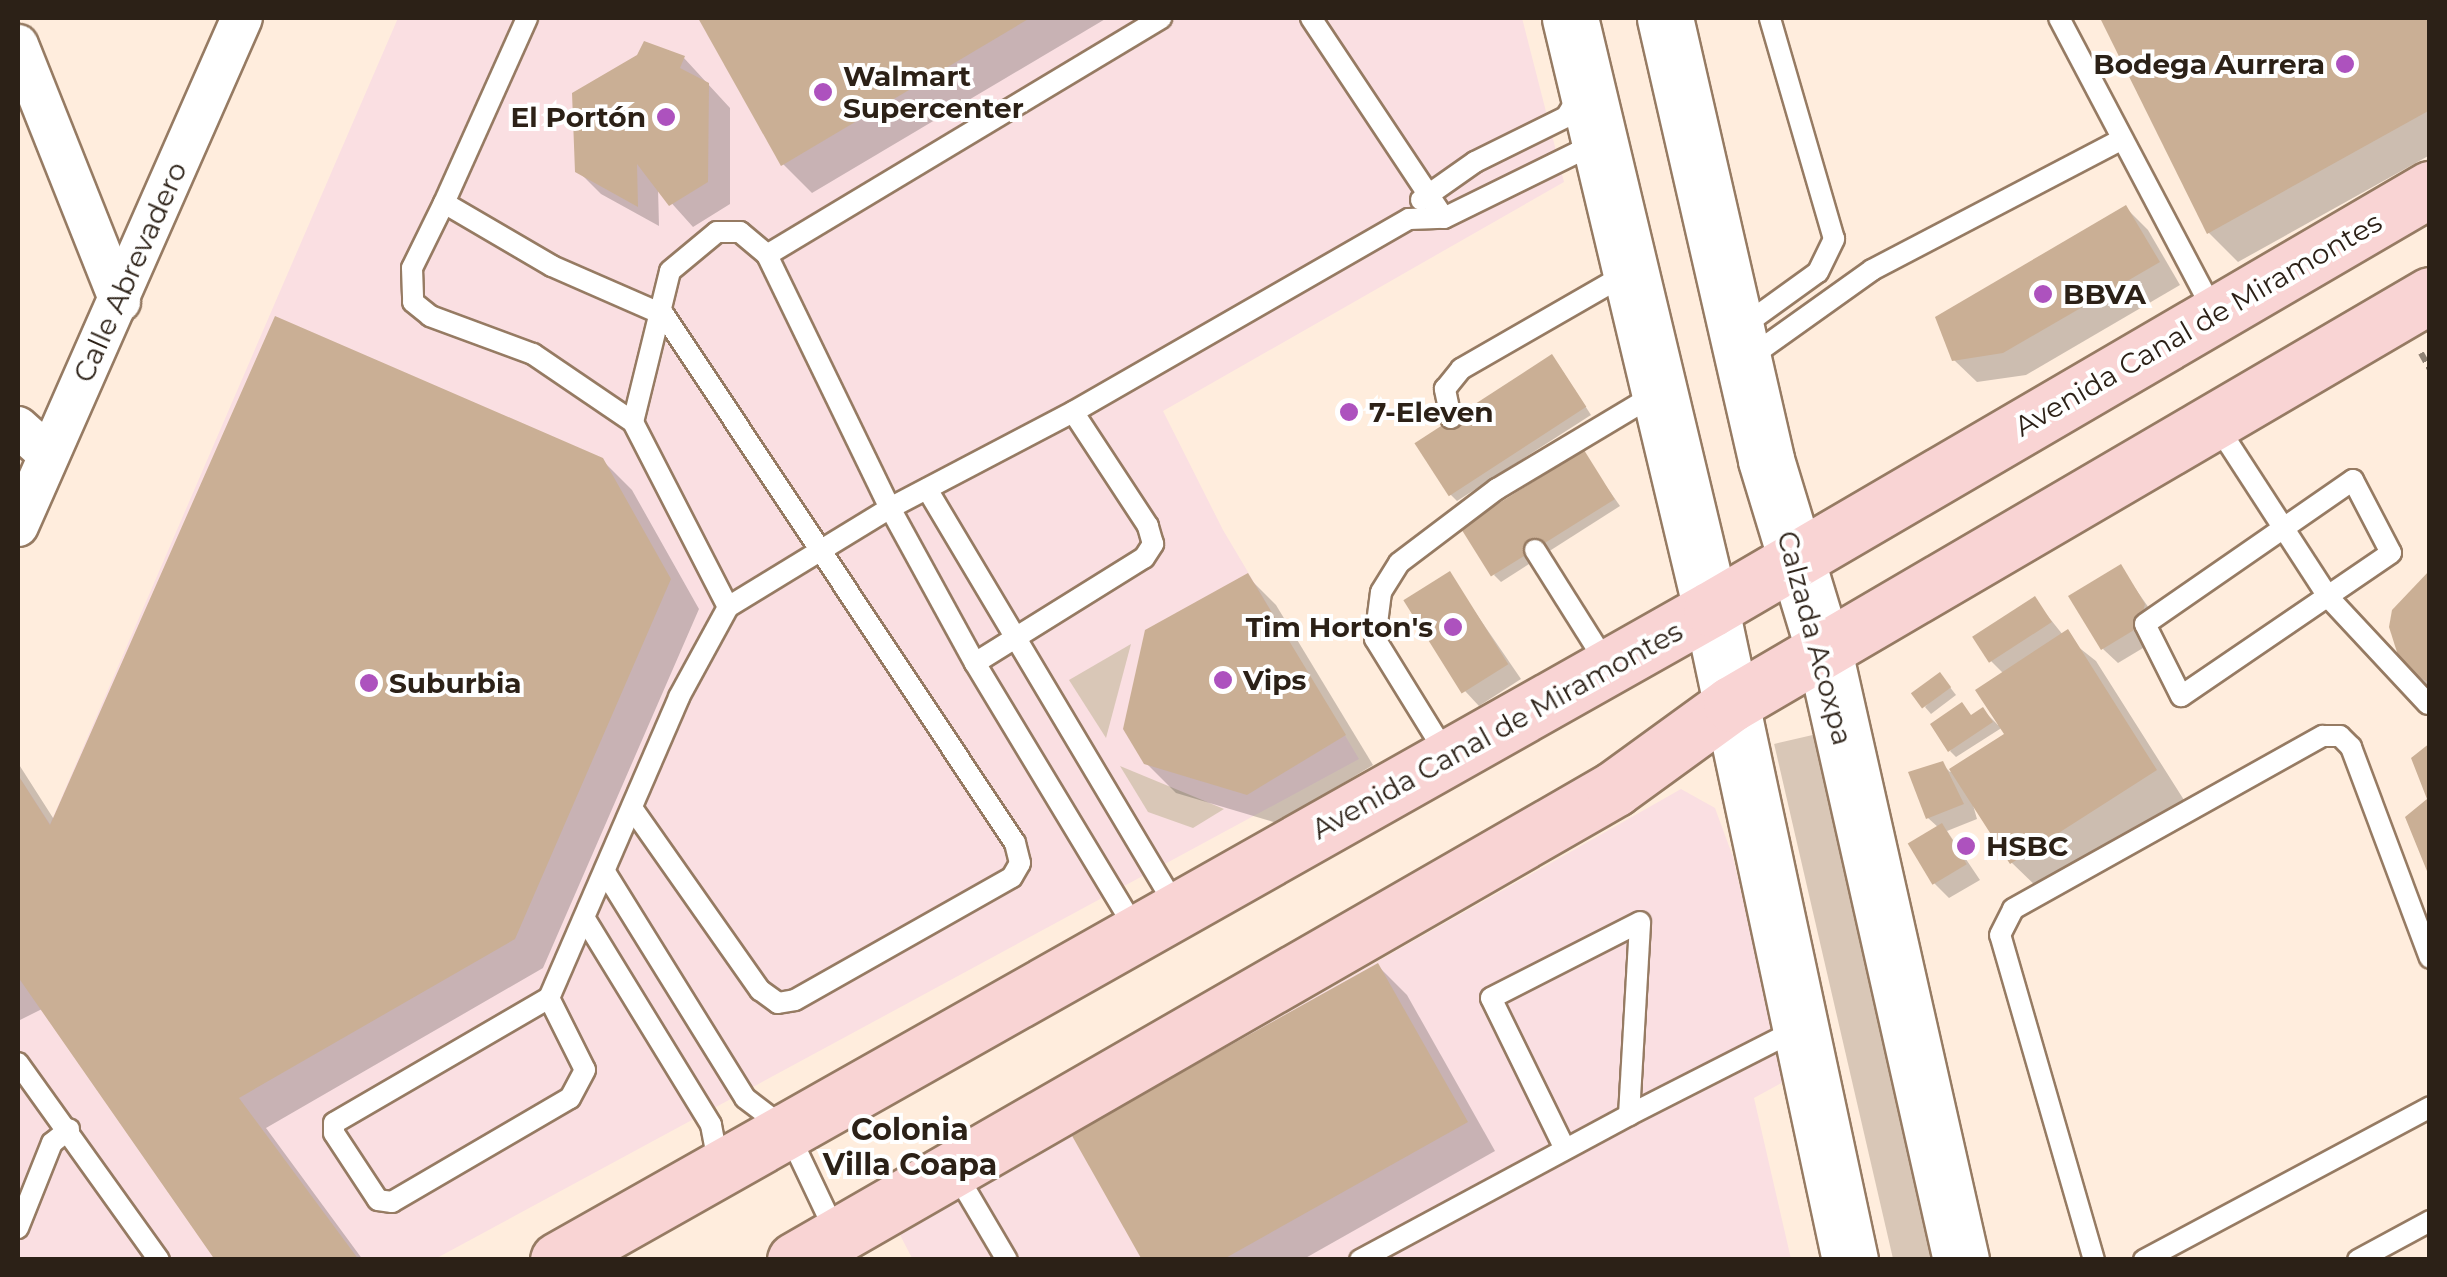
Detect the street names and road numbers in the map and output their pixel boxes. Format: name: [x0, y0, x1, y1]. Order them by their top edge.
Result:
street label: Calle Abrevadero: [66, 157, 194, 387]
street label: Avenida Canal de Miramontes: [2008, 205, 2388, 443]
street label: Calzada Acoxpa: [1770, 527, 1860, 749]
street label: Avenida Canal de Miramontes: [1306, 614, 1688, 846]

